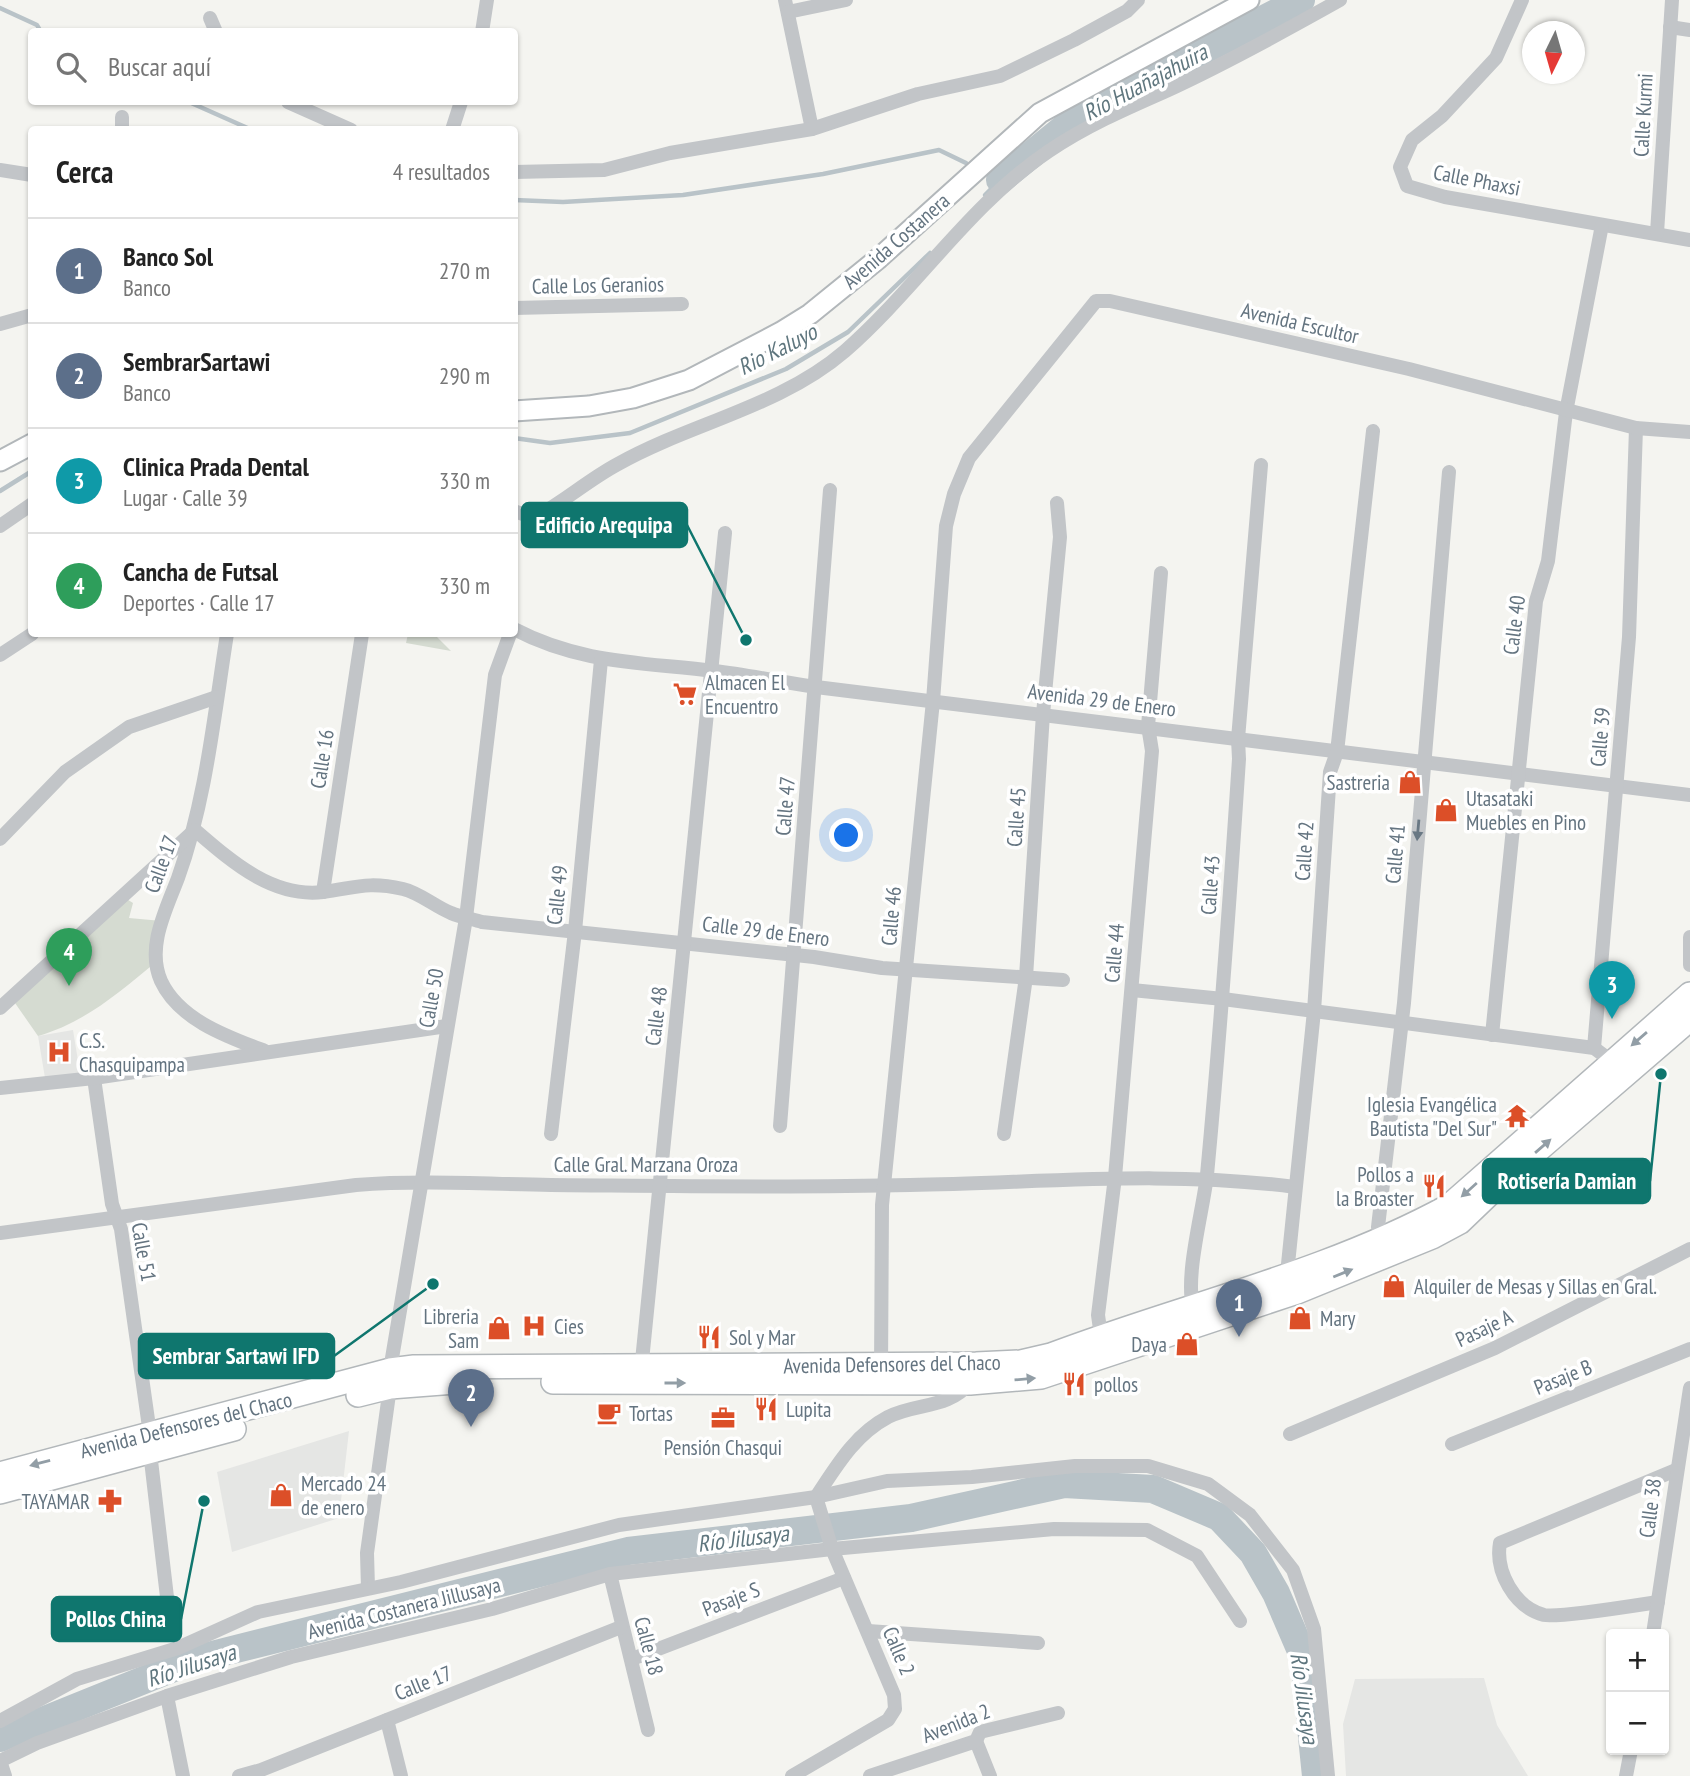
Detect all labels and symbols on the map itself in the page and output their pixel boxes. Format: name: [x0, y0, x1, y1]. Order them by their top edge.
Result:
north arrow: [1522, 21, 1585, 84]
water label: Río Huañajahuira: [1078, 36, 1214, 127]
street label: Calle Kurmi: [1627, 73, 1659, 157]
street label: Calle Phaxsi: [1431, 158, 1523, 202]
street label: Avenida Costanera: [837, 187, 955, 295]
street label: Calle Los Geranios: [532, 270, 664, 300]
street label: Avenida Escultor: [1239, 296, 1362, 350]
water label: Rio Kaluyo: [733, 316, 823, 381]
callout: Edificio Arequipa: [522, 503, 687, 547]
text: Edificio Arequipa: [536, 510, 672, 539]
street label: Calle 40: [1497, 594, 1531, 656]
place label: Almacen El Encuentro: [705, 669, 785, 720]
street label: Avenida 29 de Enero: [1026, 678, 1178, 722]
supermarket icon: Almacen El Encuentro: [671, 680, 699, 708]
street label: Calle 39: [1584, 706, 1616, 768]
street label: Calle 16: [304, 727, 340, 791]
shop icon: Sastreria: [1396, 768, 1424, 796]
place label: Sastreria: [1327, 769, 1390, 796]
street label: Calle 47: [769, 775, 801, 837]
place label: Utasataki Muebles en Pino: [1466, 785, 1586, 836]
street label: Calle 45: [1000, 786, 1032, 848]
shop icon: Utasataki Muebles en Pino: [1432, 796, 1460, 824]
your location: [829, 818, 863, 852]
one-way arrow: [1412, 819, 1423, 841]
street label: Calle 42: [1288, 820, 1320, 882]
street label: Calle 41: [1379, 823, 1411, 885]
street label: Calle 17: [138, 831, 184, 897]
street label: Calle 43: [1194, 854, 1226, 916]
street label: Calle 49: [540, 864, 574, 926]
street label: Calle 46: [875, 885, 907, 947]
street label: Calle 29 de Enero: [701, 910, 831, 952]
street label: Calle 44: [1098, 922, 1130, 984]
pin: 4: [46, 928, 92, 986]
pin: 3: [1589, 961, 1635, 1019]
street label: Calle 50: [413, 966, 449, 1030]
street label: Calle 48: [639, 985, 673, 1047]
place label: C.S. Chasquipampa: [79, 1027, 185, 1078]
one-way arrow: [1630, 1031, 1647, 1046]
hospital icon: C.S. Chasquipampa: [45, 1038, 73, 1066]
place label: Iglesia Evangélica Bautista "Del Sur": [1367, 1091, 1497, 1142]
temple icon: Iglesia Evangélica Bautista "Del Sur": [1503, 1102, 1531, 1130]
one-way arrow: [1535, 1138, 1552, 1154]
street label: Calle Gral. Marzana Oroza: [554, 1151, 738, 1178]
callout: Rotisería Damian: [1483, 1159, 1650, 1203]
place label: Pollos a la Broaster: [1336, 1161, 1414, 1212]
text: Rotisería Damian: [1498, 1166, 1636, 1195]
restaurant icon: Pollos a la Broaster: [1420, 1172, 1448, 1200]
one-way arrow: [1460, 1182, 1478, 1198]
street label: Calle 51: [126, 1220, 162, 1284]
one-way arrow: [1333, 1267, 1354, 1278]
shop icon: Alquiler de Mesas y Sillas en Gral.: [1380, 1272, 1408, 1300]
place label: Alquiler de Mesas y Sillas en Gral.: [1414, 1273, 1657, 1300]
pin: 1: [1216, 1279, 1262, 1337]
place label: Libreria Sam: [423, 1303, 479, 1354]
street label: Pasaje A: [1451, 1303, 1517, 1353]
shop icon: Mary: [1286, 1304, 1314, 1332]
place label: Mary: [1320, 1305, 1356, 1332]
hospital icon: Cies: [520, 1312, 548, 1340]
place label: Cies: [554, 1313, 584, 1340]
shop icon: Libreria Sam: [485, 1314, 513, 1342]
restaurant icon: Sol y Mar: [695, 1323, 723, 1351]
place label: Sol y Mar: [729, 1324, 796, 1351]
shop icon: Daya: [1173, 1330, 1201, 1358]
place label: Daya: [1131, 1331, 1167, 1358]
callout: Sembrar Sartawi IFD: [139, 1334, 334, 1378]
text: Sembrar Sartawi IFD: [152, 1341, 320, 1370]
street label: Avenida Defensores del Chaco: [783, 1349, 1001, 1379]
street label: Pasaje B: [1530, 1353, 1596, 1401]
pin: 2: [448, 1369, 494, 1427]
restaurant icon: pollos: [1060, 1370, 1088, 1398]
place label: pollos: [1094, 1371, 1138, 1398]
one-way arrow: [1014, 1373, 1036, 1384]
one-way arrow: [665, 1377, 687, 1389]
street label: Avenida Defensores del Chaco: [77, 1386, 295, 1464]
restaurant icon: Lupita: [752, 1395, 780, 1423]
place label: Lupita: [786, 1396, 831, 1423]
cafe icon: Tortas: [595, 1399, 623, 1427]
place label: Tortas: [629, 1400, 673, 1427]
office icon: Pensión Chasqui: [709, 1404, 737, 1432]
place label: Pensión Chasqui: [664, 1434, 782, 1461]
one-way arrow: [29, 1458, 51, 1469]
place label: Mercado 24 de enero: [301, 1470, 387, 1521]
street label: Calle 38: [1633, 1477, 1667, 1539]
shop icon: Mercado 24 de enero: [267, 1481, 295, 1509]
pharmacy icon: TAYAMAR: [96, 1487, 124, 1515]
place label: TAYAMAR: [21, 1488, 90, 1515]
water label: Río Jilusaya: [696, 1518, 792, 1558]
street label: Avenida Costanera Jillusaya: [305, 1571, 503, 1645]
street label: Pasaje S: [698, 1576, 764, 1622]
callout: Pollos China: [52, 1597, 181, 1641]
text: Pollos China: [66, 1604, 166, 1633]
street label: Calle 18: [628, 1614, 670, 1678]
street label: Calle 2: [877, 1623, 921, 1679]
water label: Río Jilusaya: [143, 1637, 241, 1693]
water label: Río Jilusaya: [1284, 1651, 1326, 1747]
street label: Calle 17: [390, 1659, 456, 1707]
street label: Avenida 2: [918, 1697, 994, 1749]

